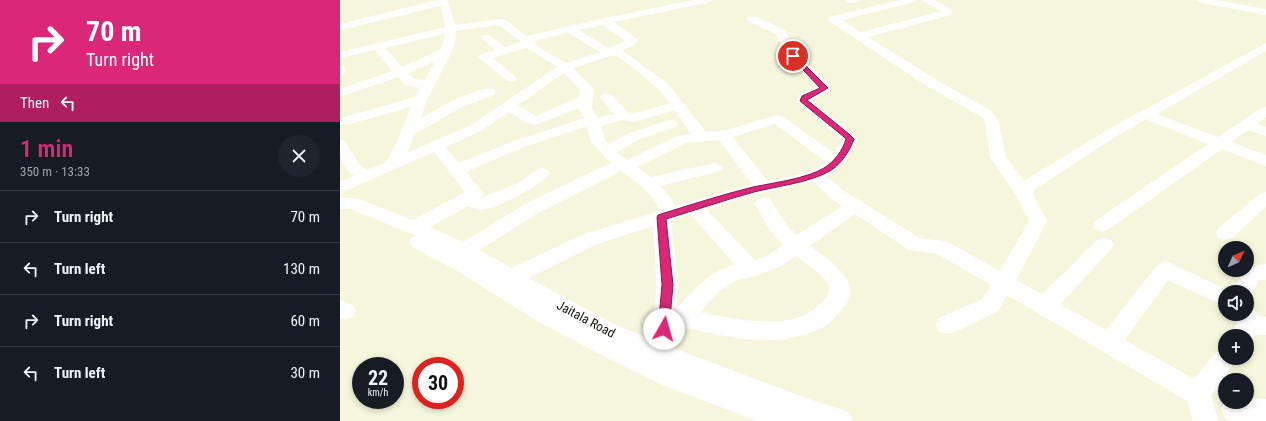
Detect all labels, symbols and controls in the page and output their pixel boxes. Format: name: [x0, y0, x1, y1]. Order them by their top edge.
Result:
text: 70 m: [86, 15, 142, 48]
icon: right: [20, 16, 72, 68]
pin: [776, 39, 810, 73]
icon: arrive: [782, 45, 804, 67]
text: Turn right: [86, 49, 154, 70]
icon: left: [57, 92, 79, 114]
text: Then: [20, 94, 49, 112]
text: 1 min: [20, 135, 73, 163]
button: close: [278, 135, 320, 177]
text: 350 m · 13:33: [20, 164, 90, 179]
icon: right: [20, 206, 42, 228]
text: Turn right: [54, 208, 113, 226]
text: 70 m: [290, 208, 320, 226]
north arrow: [1218, 241, 1254, 277]
map controls: [1218, 241, 1254, 409]
icon: left: [20, 258, 42, 280]
text: Turn left: [54, 260, 105, 278]
text: 130 m: [283, 260, 320, 278]
button: sound: [1218, 285, 1254, 321]
street label: Jaitala Road: [554, 297, 618, 341]
position arrow: [643, 308, 685, 350]
icon: right: [20, 310, 42, 332]
text: Turn right: [54, 312, 113, 330]
text: 60 m: [290, 312, 320, 330]
button: +: [1218, 329, 1254, 365]
speed limit sign: 30: [412, 357, 464, 409]
icon: left: [20, 362, 42, 384]
text: Turn left: [54, 364, 105, 382]
text: 30 m: [290, 364, 320, 382]
text: 22: [368, 366, 388, 390]
button: −: [1218, 373, 1254, 409]
text: km/h: [368, 387, 388, 398]

